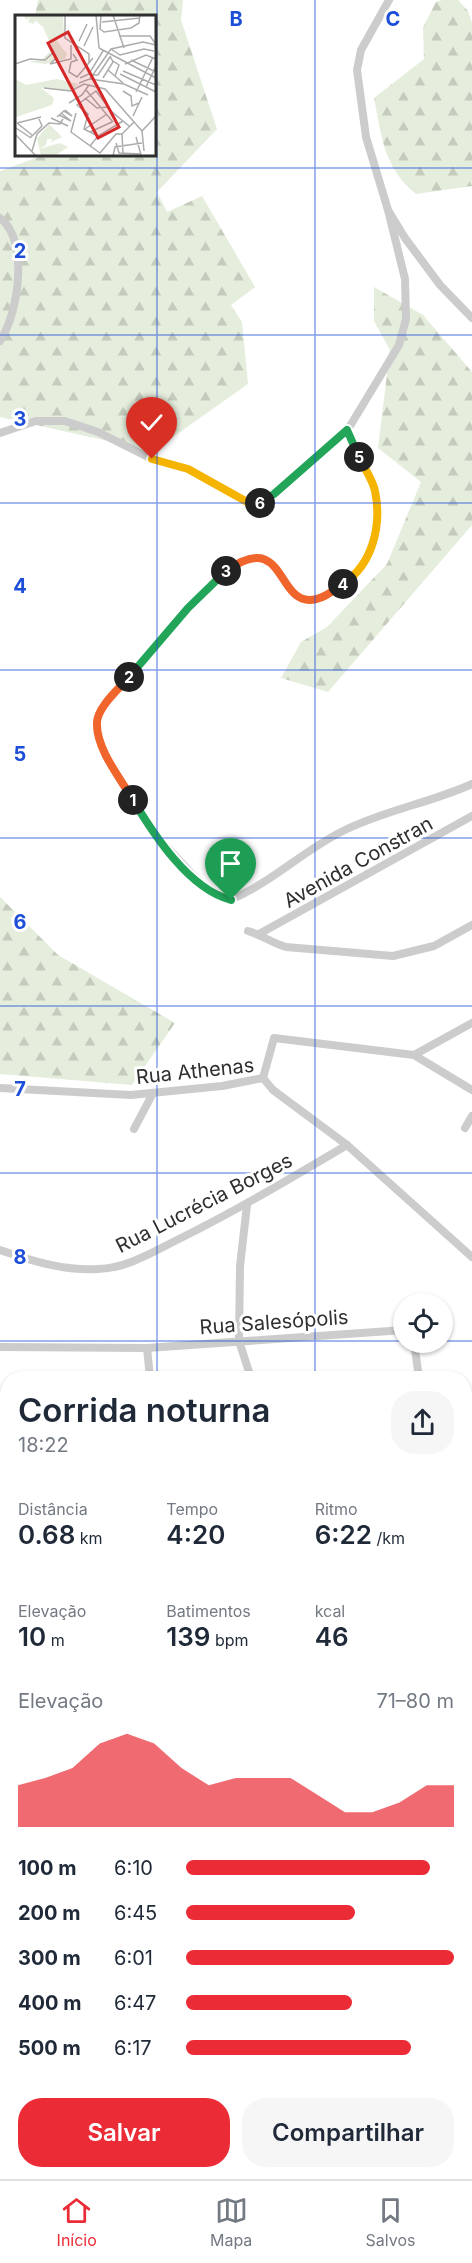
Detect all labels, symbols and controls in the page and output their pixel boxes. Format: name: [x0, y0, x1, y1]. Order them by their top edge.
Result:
text: B: [229, 7, 243, 31]
text: C: [386, 7, 400, 31]
inset map: [15, 15, 156, 156]
text: 2: [14, 239, 26, 263]
pin: [126, 397, 177, 459]
icon: check: [135, 406, 168, 439]
text: 3: [14, 407, 26, 431]
pin: 5: [344, 442, 374, 472]
text: 5: [354, 447, 364, 467]
pin: 6: [245, 488, 275, 518]
text: 6: [255, 493, 265, 513]
pin: 3: [211, 556, 241, 586]
text: 3: [221, 561, 231, 581]
pin: 4: [328, 569, 358, 599]
text: 4: [13, 574, 27, 598]
text: 4: [338, 574, 348, 594]
pin: 2: [114, 662, 144, 692]
text: 2: [124, 667, 134, 687]
text: 5: [14, 742, 26, 766]
pin: 1: [118, 785, 148, 815]
text: 1: [130, 790, 136, 810]
street label: Avenida Constran: [279, 811, 437, 913]
pin: [205, 838, 256, 900]
icon: arrive: [214, 847, 247, 880]
text: 6: [14, 910, 27, 934]
street label: Rua Athenas: [135, 1053, 255, 1089]
text: 7: [14, 1077, 26, 1101]
street label: Rua Lucrécia Borges: [112, 1148, 296, 1258]
text: 8: [13, 1245, 27, 1269]
map controls: [393, 1293, 453, 1353]
button: locate: [393, 1293, 453, 1353]
street label: Rua Salesópolis: [199, 1305, 349, 1339]
text: Corrida noturna: [18, 1390, 270, 1430]
button: share: [391, 1391, 454, 1454]
text: 18:22: [18, 1433, 69, 1457]
text: Distância: [18, 1499, 88, 1519]
text: Tempo: [166, 1499, 218, 1519]
text: Ritmo: [315, 1499, 358, 1519]
text: 0.68: [18, 1519, 75, 1550]
text: 4:20: [166, 1519, 225, 1550]
text: 6:22: [315, 1519, 372, 1550]
text: km: [75, 1528, 103, 1548]
text: /km: [372, 1528, 405, 1548]
text: Elevação: [18, 1601, 86, 1621]
text: Batimentos: [166, 1601, 251, 1621]
text: kcal: [315, 1601, 345, 1621]
text: 10: [18, 1621, 46, 1652]
text: 139: [166, 1621, 211, 1652]
text: 46: [315, 1621, 349, 1652]
text: m: [46, 1630, 65, 1650]
text: bpm: [211, 1630, 249, 1650]
text: Elevação: [18, 1689, 103, 1713]
text: 71–80 m: [376, 1689, 454, 1713]
text: 100 m: [18, 1856, 77, 1880]
text: 6:10: [114, 1856, 153, 1880]
text: 200 m: [18, 1901, 81, 1925]
text: 6:45: [114, 1901, 157, 1925]
text: 300 m: [18, 1946, 81, 1970]
text: 6:01: [114, 1946, 153, 1970]
text: 400 m: [18, 1991, 82, 2015]
text: 6:47: [114, 1991, 156, 2015]
text: 500 m: [18, 2036, 81, 2060]
text: 6:17: [114, 2036, 152, 2060]
button: Salvar: [18, 2098, 230, 2167]
button: Compartilhar: [242, 2098, 454, 2167]
tab: Início: [57, 2194, 97, 2250]
tab: Mapa: [210, 2194, 252, 2250]
tab: Salvos: [366, 2194, 415, 2250]

